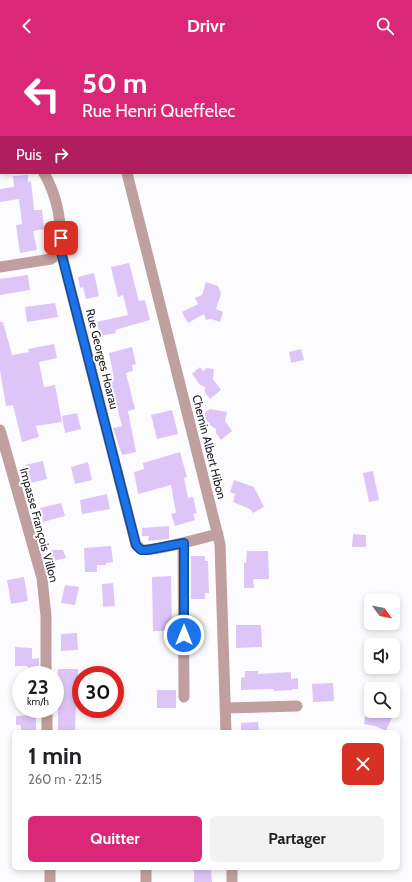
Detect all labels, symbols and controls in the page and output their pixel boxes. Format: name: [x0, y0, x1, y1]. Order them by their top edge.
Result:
icon: back: [16, 15, 38, 37]
text: Drivr: [187, 15, 225, 37]
icon: search: [374, 15, 396, 37]
text: 50 m: [82, 66, 147, 100]
icon: left: [16, 68, 68, 120]
text: Rue Henri Queffelec: [82, 100, 236, 122]
icon: right: [50, 144, 72, 166]
text: Puis: [16, 146, 42, 164]
pin: [44, 221, 78, 255]
icon: arrive: [50, 227, 72, 249]
street label: Rue Georges Hoarau: [83, 307, 122, 411]
street label: Chemin Albert Hibon: [189, 393, 230, 501]
street label: Impasse François Villon: [17, 466, 62, 584]
north arrow: [364, 594, 400, 630]
map controls: [364, 594, 400, 718]
position arrow: [163, 614, 205, 656]
button: sound: [364, 638, 400, 674]
speed limit sign: 30: [72, 666, 124, 718]
text: 23: [27, 675, 49, 699]
button: search: [364, 682, 400, 718]
text: km/h: [27, 695, 49, 708]
text: 1 min: [28, 741, 82, 770]
button: close: [342, 743, 384, 785]
text: 260 m · 22:15: [28, 771, 102, 787]
button: Quitter: [28, 816, 202, 862]
button: Partager: [210, 816, 384, 862]

